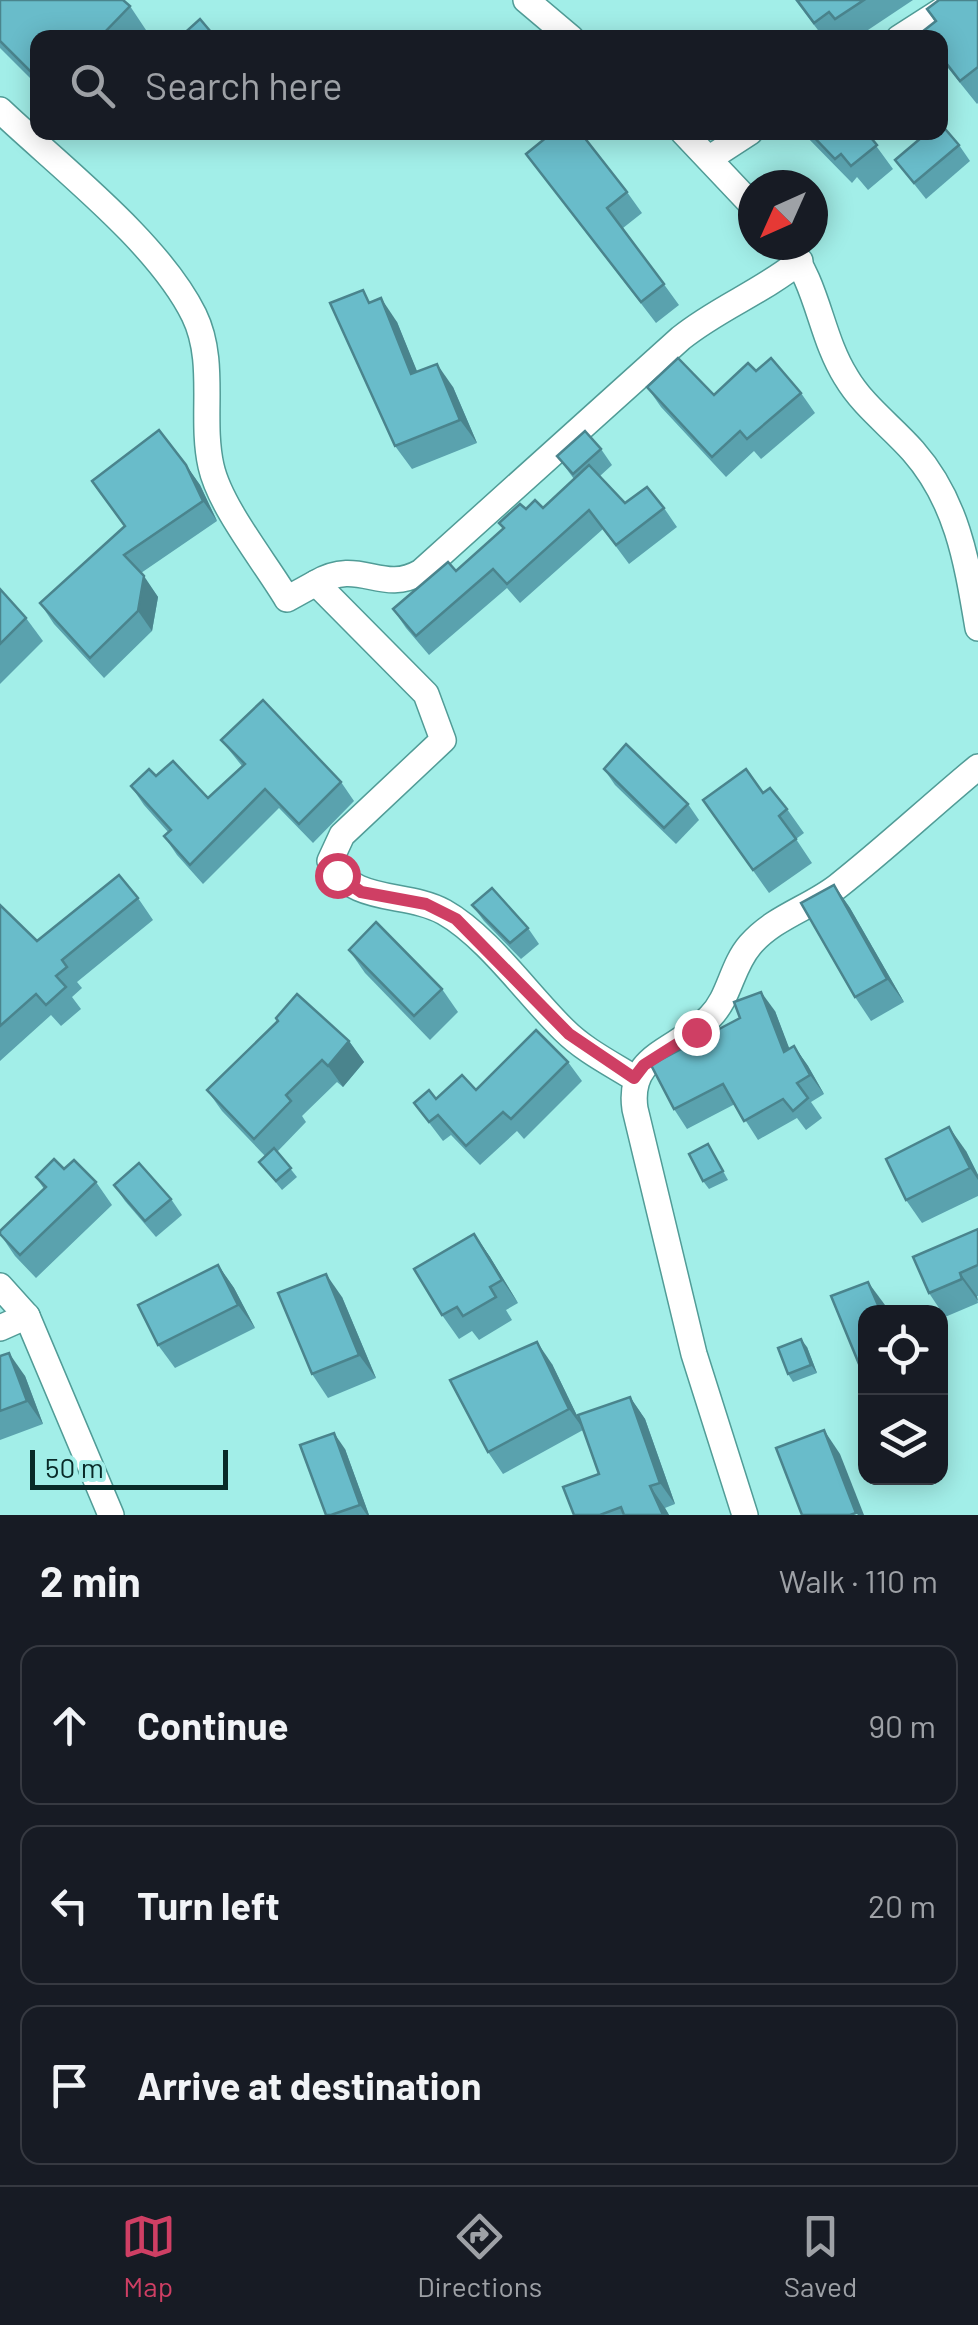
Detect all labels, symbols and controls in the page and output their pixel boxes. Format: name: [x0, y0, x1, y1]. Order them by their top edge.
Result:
search box: [30, 30, 948, 140]
icon: search: [65, 58, 120, 113]
text: Search here: [145, 62, 343, 108]
north arrow: [738, 170, 828, 260]
route start: [315, 853, 361, 899]
route end: [674, 1010, 720, 1056]
map controls: [858, 1305, 948, 1485]
button: locate: [858, 1305, 948, 1395]
button: layers: [858, 1395, 948, 1485]
scale bar: [30, 1445, 228, 1490]
text: 50 m: [45, 1450, 104, 1484]
text: 2 min: [40, 1555, 141, 1605]
text: Walk · 110 m: [779, 1561, 938, 1599]
icon: ahead: [42, 1698, 97, 1753]
text: Continue: [137, 1702, 288, 1748]
text: 90 m: [868, 1706, 936, 1744]
icon: left: [42, 1878, 97, 1933]
text: Turn left: [137, 1882, 280, 1928]
text: 20 m: [868, 1886, 936, 1924]
icon: arrive: [42, 2058, 97, 2113]
text: Arrive at destination: [137, 2062, 482, 2108]
tab: Map: [121, 2209, 176, 2303]
tab: Directions: [417, 2209, 542, 2303]
tab: Saved: [784, 2209, 857, 2303]

